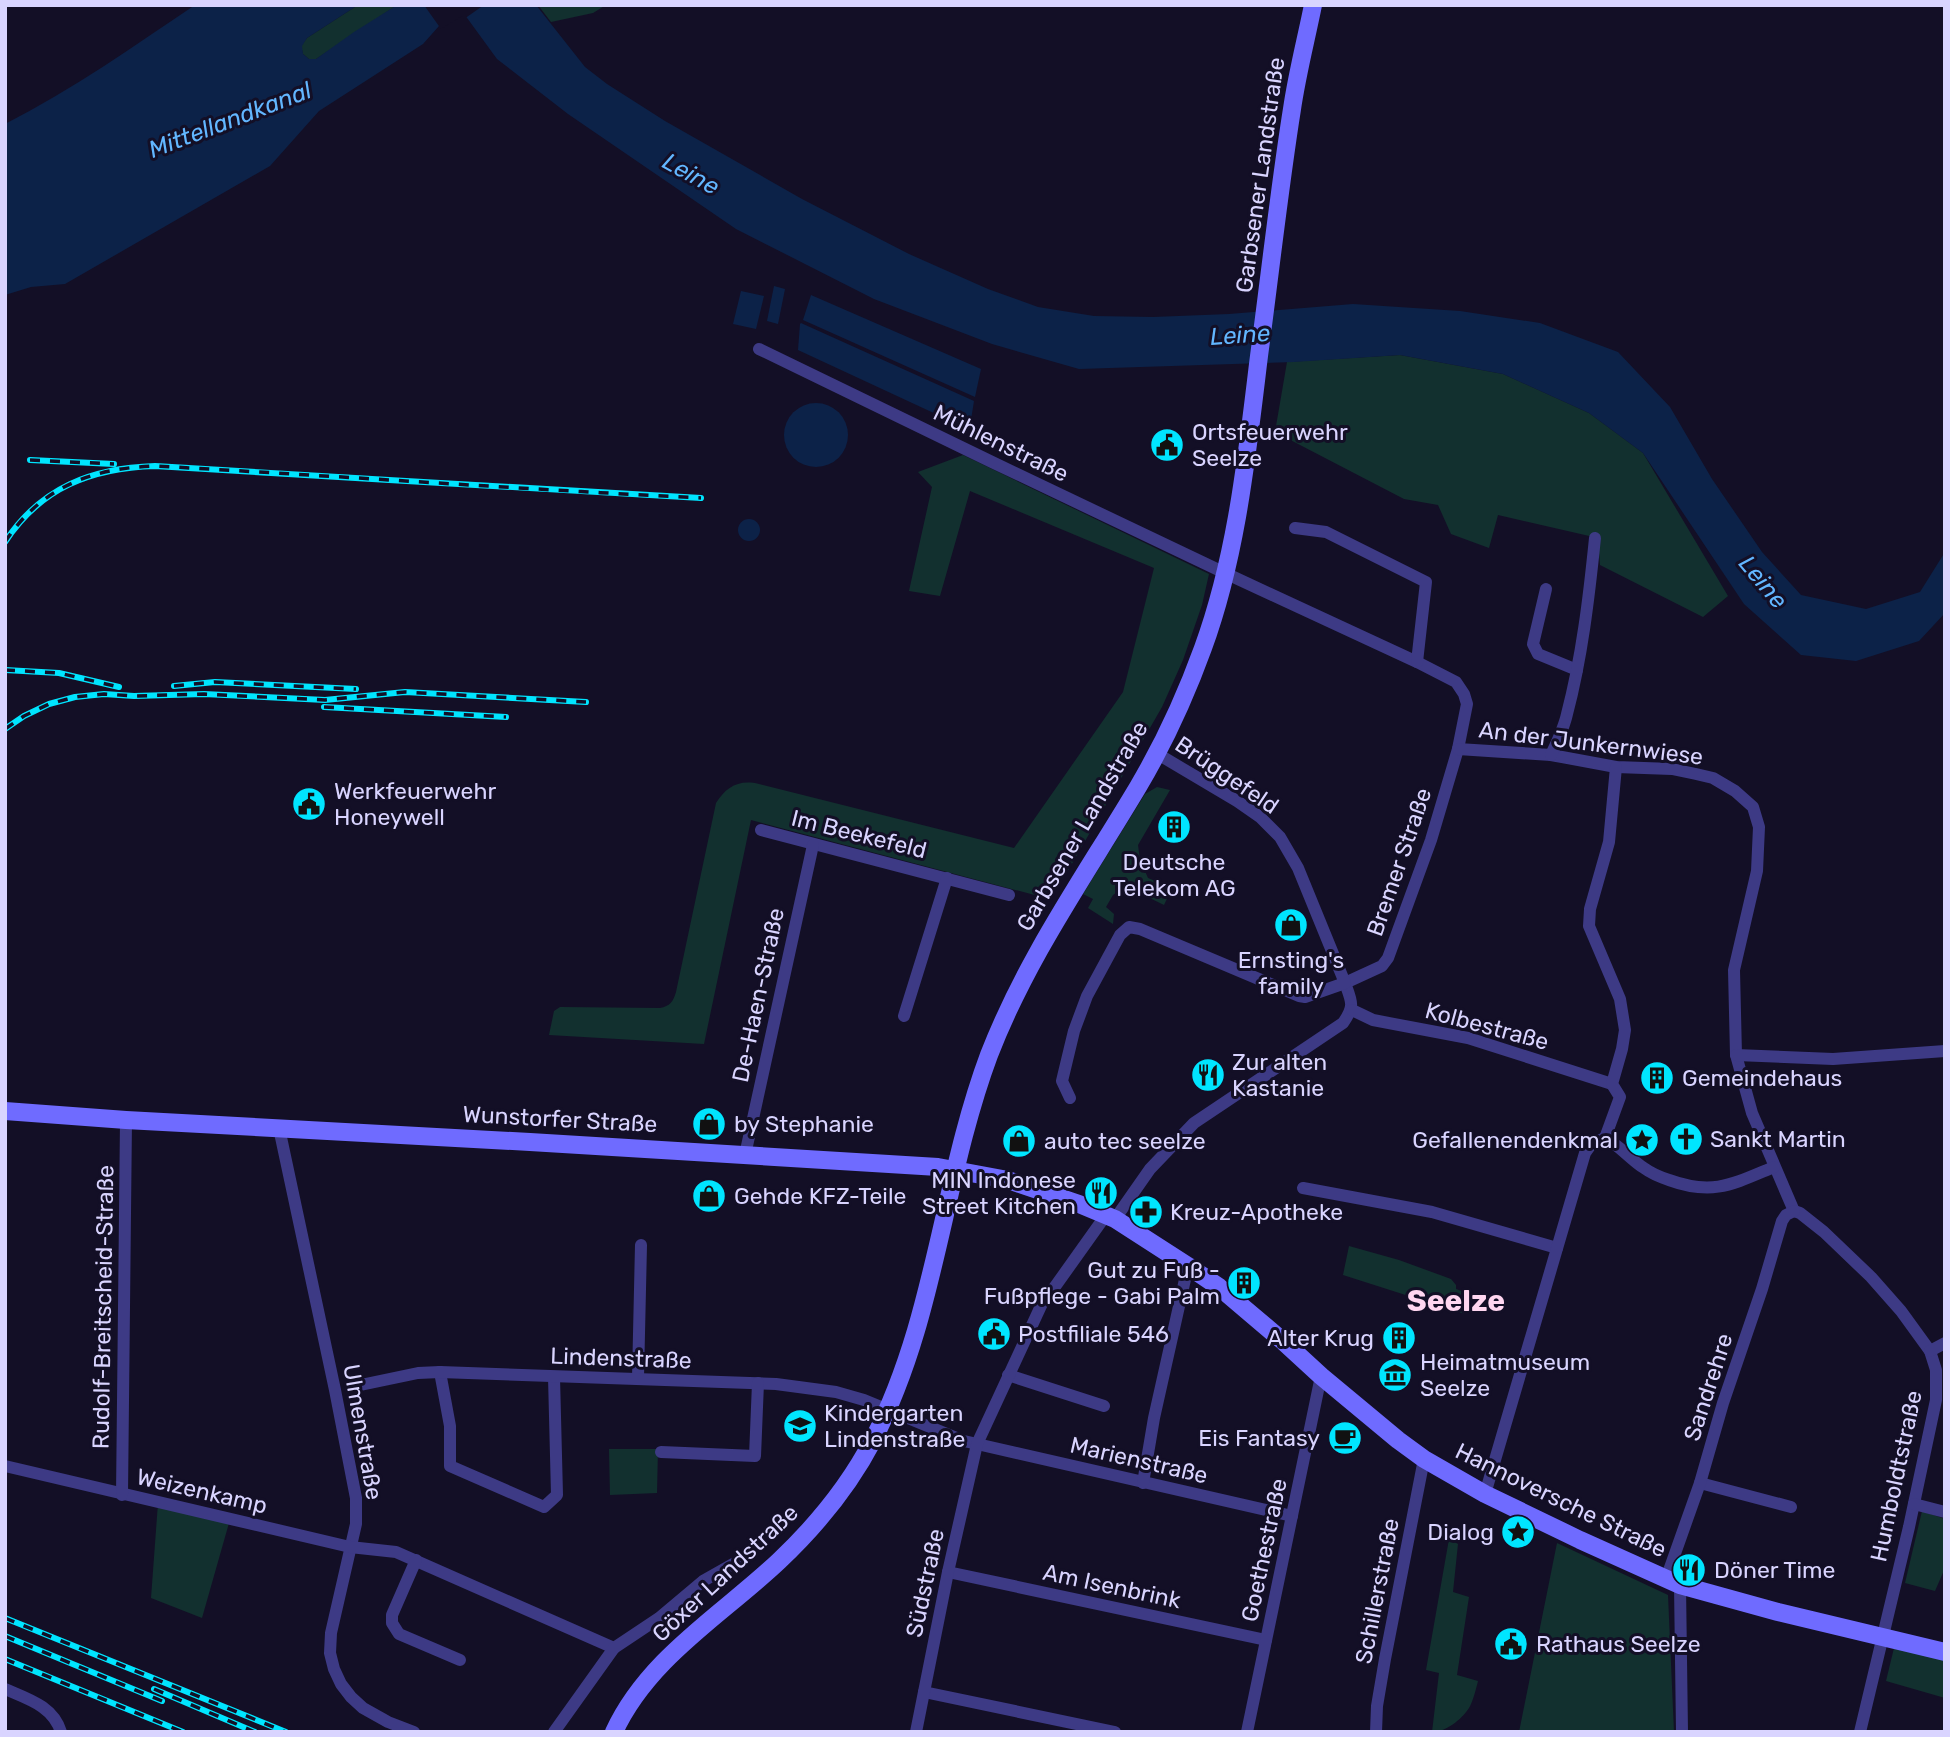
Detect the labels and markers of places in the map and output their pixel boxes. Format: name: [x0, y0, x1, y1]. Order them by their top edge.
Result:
place label: Ortsfeuerwehr Seelze: [1192, 418, 1348, 472]
public building icon: Ortsfeuerwehr Seelze: [1148, 426, 1186, 464]
place label: Werkfeuerwehr Honeywell: [334, 777, 496, 831]
public building icon: Werkfeuerwehr Honeywell: [290, 785, 328, 823]
building icon: Deutsche Telekom AG: [1155, 808, 1193, 846]
place label: Deutsche Telekom AG: [1112, 848, 1236, 902]
shop icon: Ernsting's family: [1272, 906, 1310, 944]
place label: Ernsting's family: [1238, 946, 1344, 1000]
place label: Zur alten Kastanie: [1232, 1048, 1327, 1102]
restaurant icon: Zur alten Kastanie: [1189, 1056, 1227, 1094]
building icon: Gemeindehaus: [1638, 1059, 1676, 1097]
place label: Gemeindehaus: [1682, 1064, 1842, 1092]
shop icon: by Stephanie: [690, 1105, 728, 1143]
place label: by Stephanie: [734, 1110, 874, 1138]
church icon: Sankt Martin: [1667, 1120, 1705, 1158]
place icon: Gefallenendenkmal: [1623, 1121, 1661, 1159]
shop icon: auto tec seelze: [1000, 1122, 1038, 1160]
place label: Sankt Martin: [1710, 1125, 1846, 1153]
place label: Gefallenendenkmal: [1412, 1126, 1618, 1154]
place label: auto tec seelze: [1044, 1127, 1206, 1155]
place label: MIN Indonese Street Kitchen: [922, 1166, 1076, 1220]
restaurant icon: MIN Indonese Street Kitchen: [1082, 1174, 1120, 1212]
shop icon: Gehde KFZ-Teile: [690, 1177, 728, 1215]
place label: Gehde KFZ-Teile: [734, 1182, 906, 1210]
pharmacy icon: Kreuz-Apotheke: [1127, 1193, 1165, 1231]
place label: Kreuz-Apotheke: [1170, 1198, 1343, 1226]
place label: Gut zu Fuß - Fußpflege - Gabi Palm: [984, 1256, 1220, 1310]
building icon: Gut zu Fuß - Fußpflege - Gabi Palm: [1225, 1264, 1263, 1302]
public building icon: Postfiliale 546: [975, 1315, 1013, 1353]
building icon: Alter Krug: [1380, 1319, 1418, 1357]
place label: Postfiliale 546: [1018, 1320, 1169, 1348]
place label: Alter Krug: [1267, 1324, 1374, 1352]
place label: Heimatmuseum Seelze: [1420, 1348, 1590, 1402]
museum icon: Heimatmuseum Seelze: [1376, 1356, 1414, 1394]
place label: Kindergarten Lindenstraße: [824, 1399, 965, 1453]
school or university icon: Kindergarten Lindenstraße: [781, 1407, 819, 1445]
cafe icon: Eis Fantasy: [1326, 1419, 1364, 1457]
place label: Eis Fantasy: [1198, 1424, 1320, 1452]
place icon: Dialog: [1499, 1513, 1537, 1551]
place label: Dialog: [1427, 1518, 1494, 1546]
restaurant icon: Döner Time: [1670, 1551, 1708, 1589]
place label: Döner Time: [1714, 1556, 1835, 1584]
public building icon: Rathaus Seelze: [1492, 1625, 1530, 1663]
place label: Rathaus Seelze: [1536, 1630, 1701, 1658]

